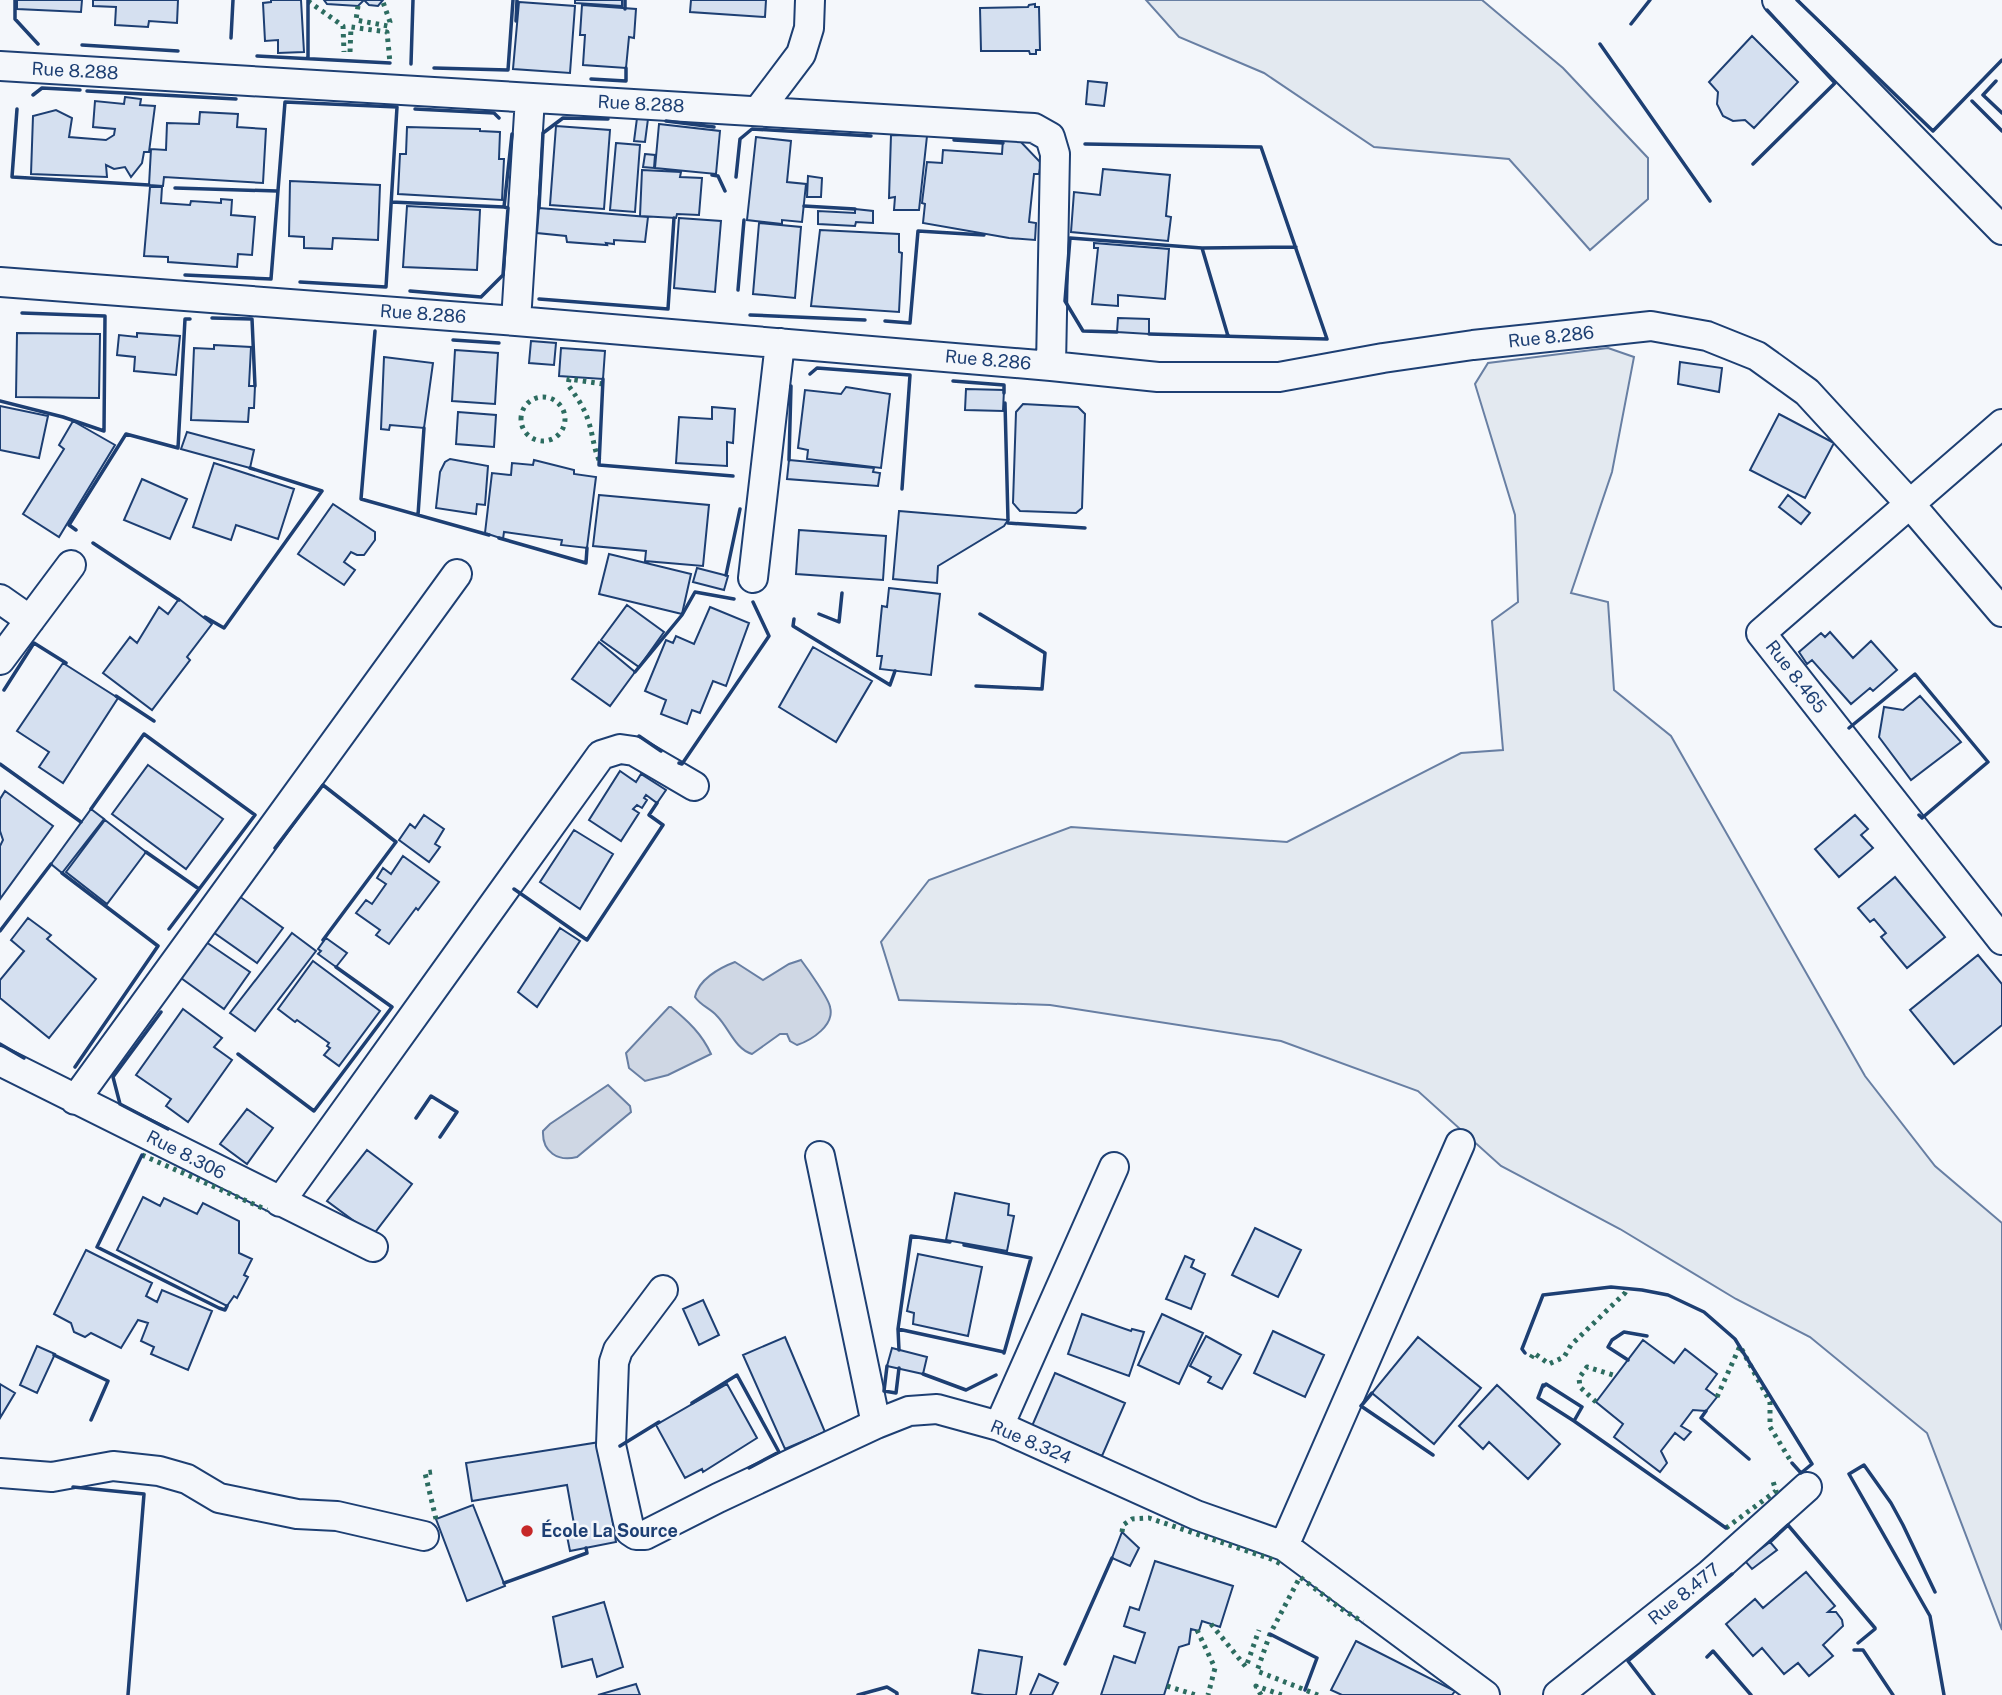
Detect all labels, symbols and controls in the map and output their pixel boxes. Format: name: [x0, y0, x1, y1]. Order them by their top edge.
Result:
street label: Rue 8.288: [31, 58, 119, 83]
street label: Rue 8.288: [597, 91, 685, 116]
street label: Rue 8.286: [379, 300, 467, 327]
street label: Rue 8.286: [1507, 322, 1595, 351]
street label: Rue 8.286: [944, 345, 1032, 374]
street label: Rue 8.465: [1761, 636, 1831, 717]
street label: Rue 8.306: [143, 1126, 229, 1183]
street label: Rue 8.324: [987, 1415, 1075, 1468]
place label: École La Source: [541, 1519, 678, 1541]
marker: École La Source: [519, 1523, 535, 1539]
street label: Rue 8.477: [1644, 1558, 1724, 1629]

